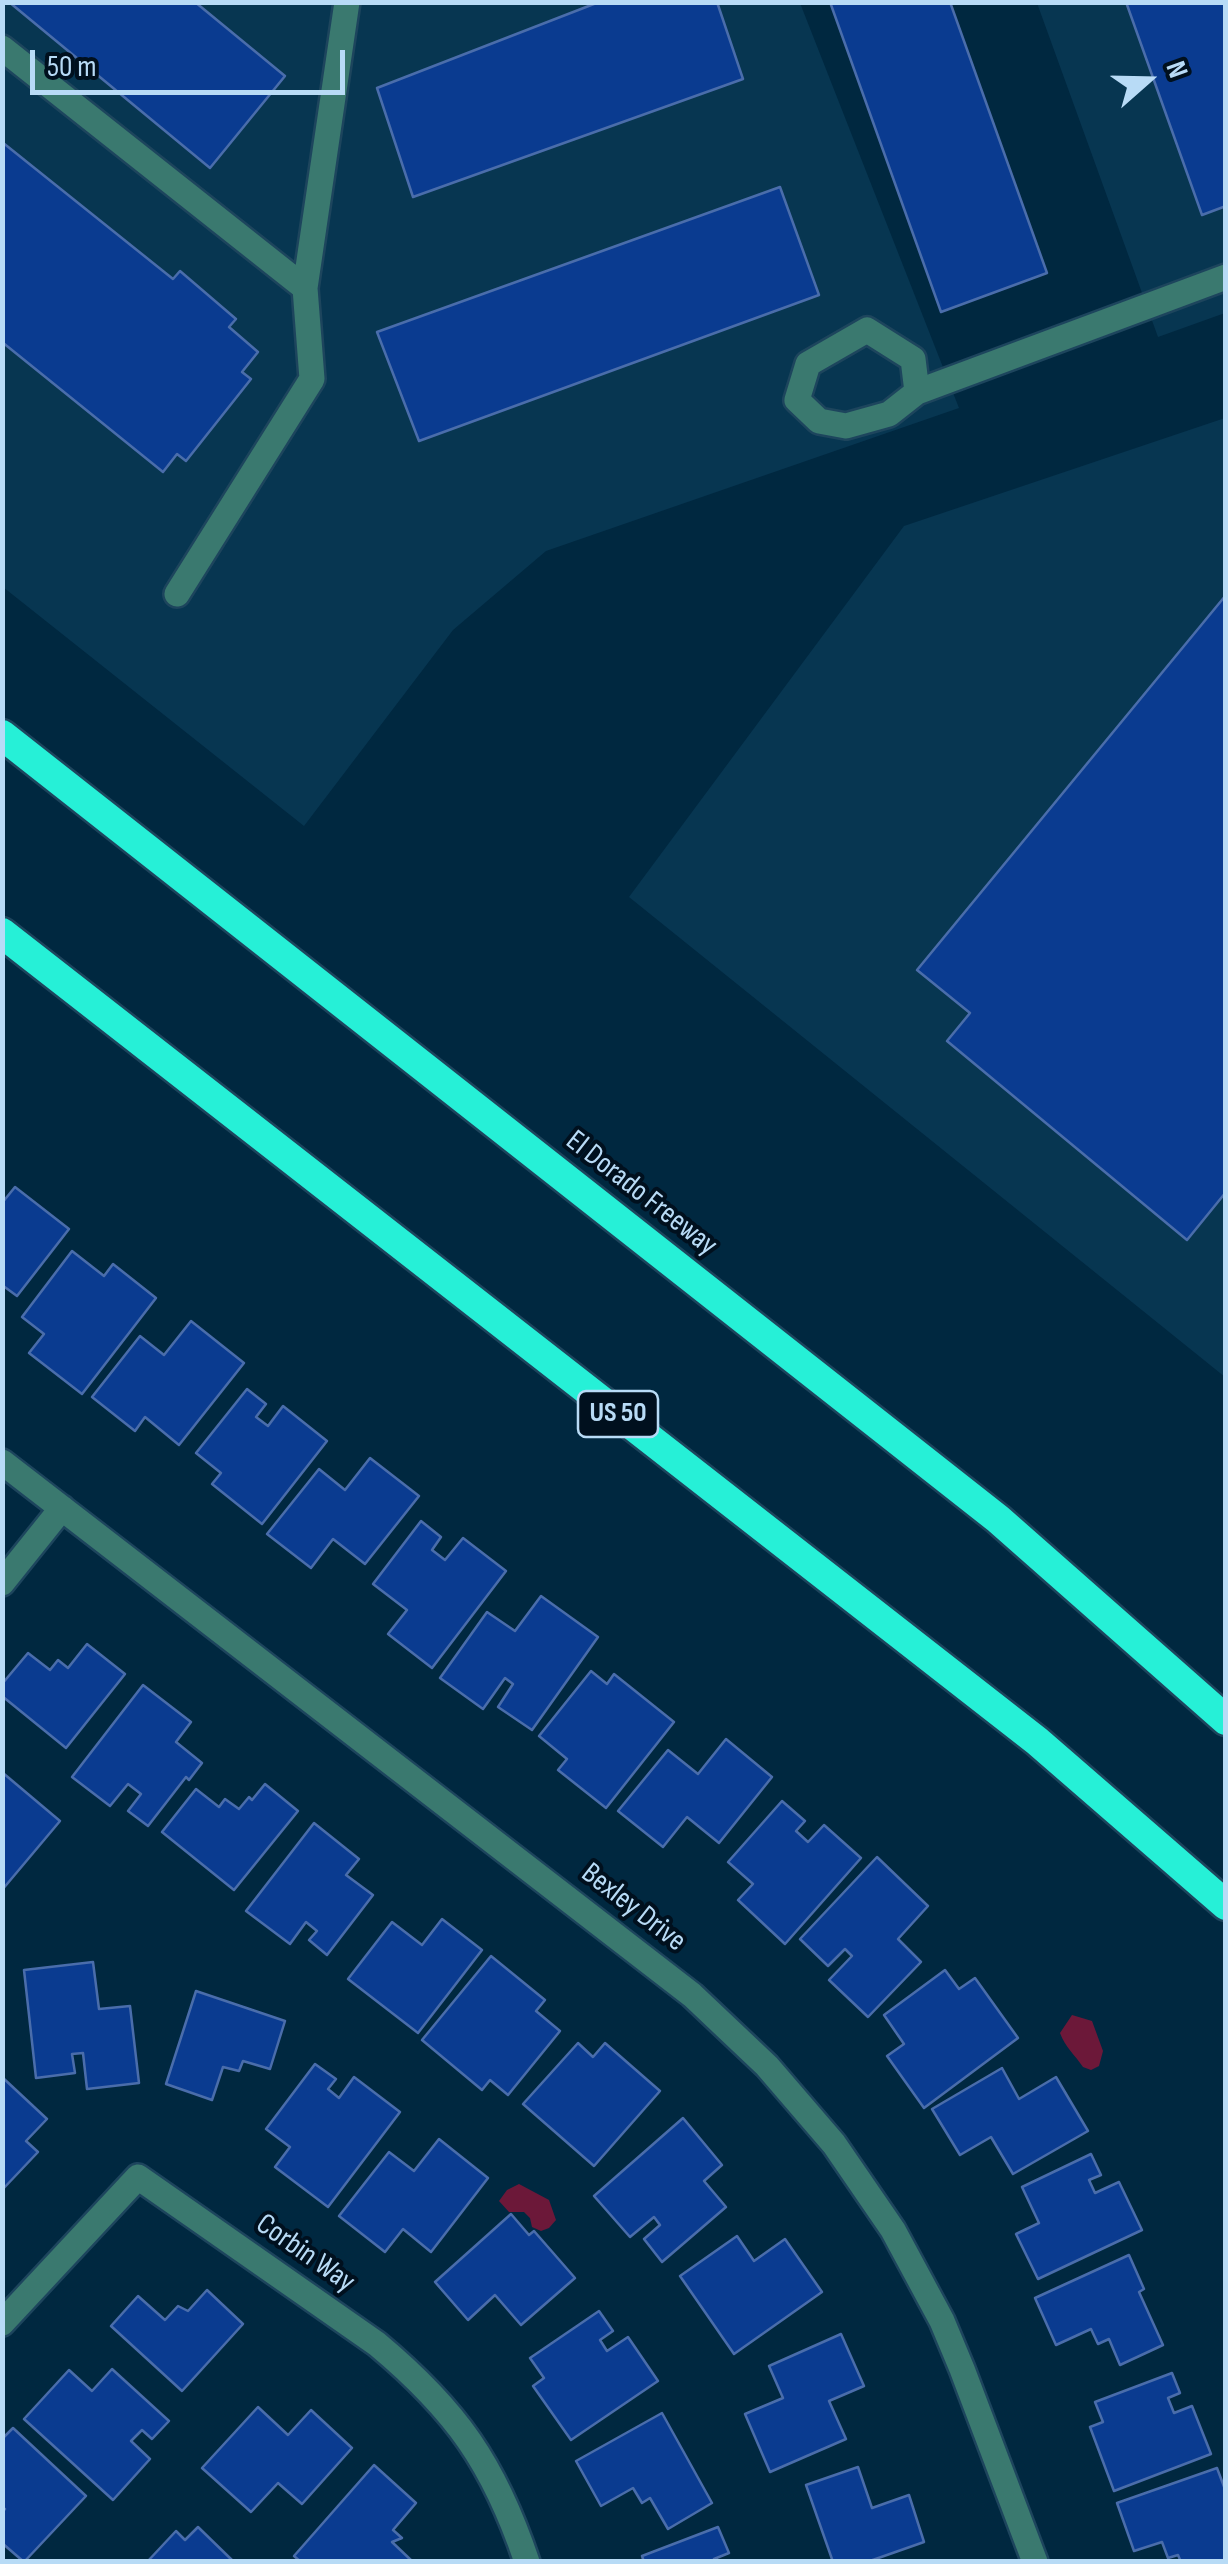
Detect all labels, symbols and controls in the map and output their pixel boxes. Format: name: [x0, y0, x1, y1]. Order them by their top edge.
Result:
scale bar: [35, 30, 350, 92]
north arrow: [1098, 30, 1198, 130]
text: 50 m: [47, 49, 96, 85]
text: N: [1159, 57, 1195, 82]
street label: El Dorado Freeway: [558, 1124, 724, 1264]
road number: US 50: [578, 1391, 658, 1437]
street label: Bexley Drive: [574, 1856, 692, 1960]
street label: Corbin Way: [249, 2207, 361, 2301]

